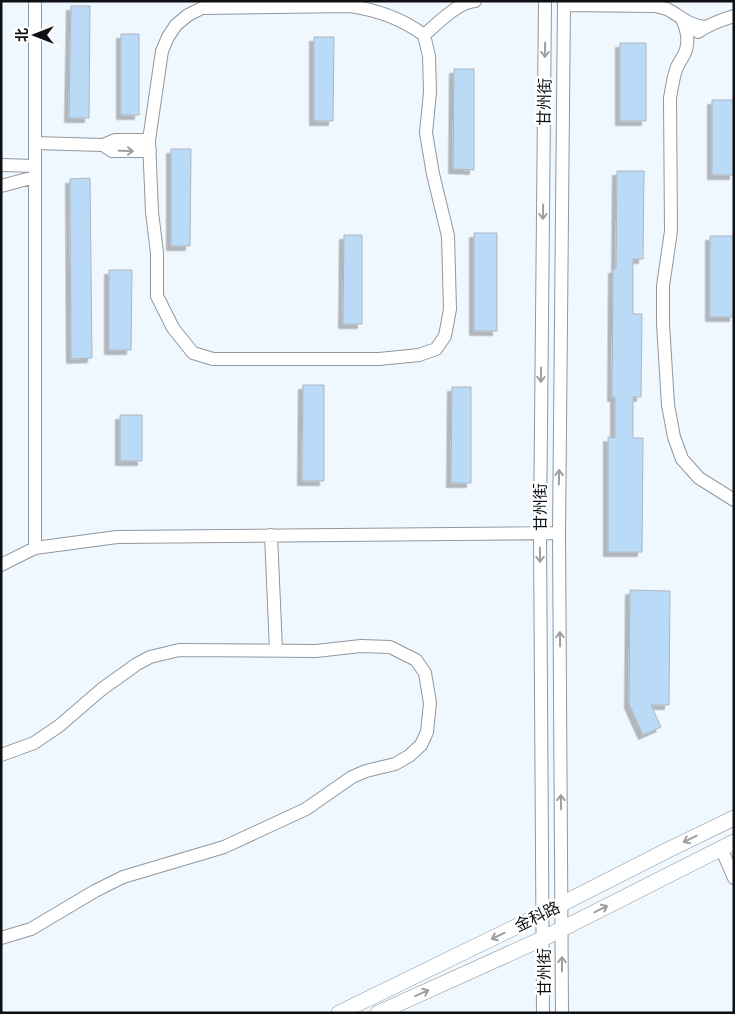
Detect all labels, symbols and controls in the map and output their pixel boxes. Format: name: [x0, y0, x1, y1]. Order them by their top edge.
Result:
north arrow: [10, 10, 60, 60]
text: 北: [14, 28, 30, 42]
one-way arrow: [540, 42, 549, 58]
street label: 甘州街: [535, 78, 554, 126]
one-way arrow: [118, 146, 134, 156]
one-way arrow: [538, 204, 548, 220]
one-way arrow: [537, 367, 546, 383]
one-way arrow: [555, 469, 564, 485]
street label: 甘州街: [531, 483, 550, 531]
one-way arrow: [535, 546, 545, 563]
one-way arrow: [555, 631, 565, 648]
one-way arrow: [556, 794, 566, 810]
one-way arrow: [683, 835, 698, 845]
street label: 金科路: [511, 897, 563, 936]
one-way arrow: [593, 904, 608, 913]
one-way arrow: [491, 932, 506, 941]
street label: 甘州街: [535, 948, 554, 996]
one-way arrow: [557, 956, 567, 972]
one-way arrow: [414, 987, 429, 997]

